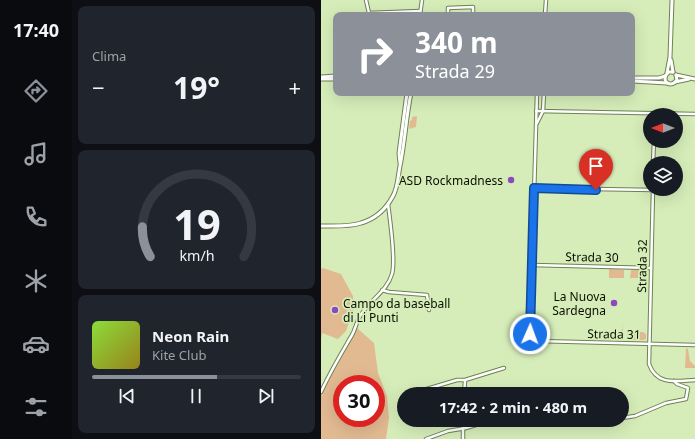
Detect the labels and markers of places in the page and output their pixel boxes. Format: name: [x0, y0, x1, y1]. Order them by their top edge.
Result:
pin: [579, 149, 613, 190]
place label: ASD Rockmadness: [399, 172, 503, 189]
marker: ASD Rockmadness: [506, 175, 516, 185]
place label: La Nuova Sardegna: [552, 288, 606, 319]
place label: Campo da baseball di Li Punti: [343, 295, 450, 326]
marker: La Nuova Sardegna: [609, 298, 619, 308]
marker: Campo da baseball di Li Punti: [330, 305, 340, 315]

